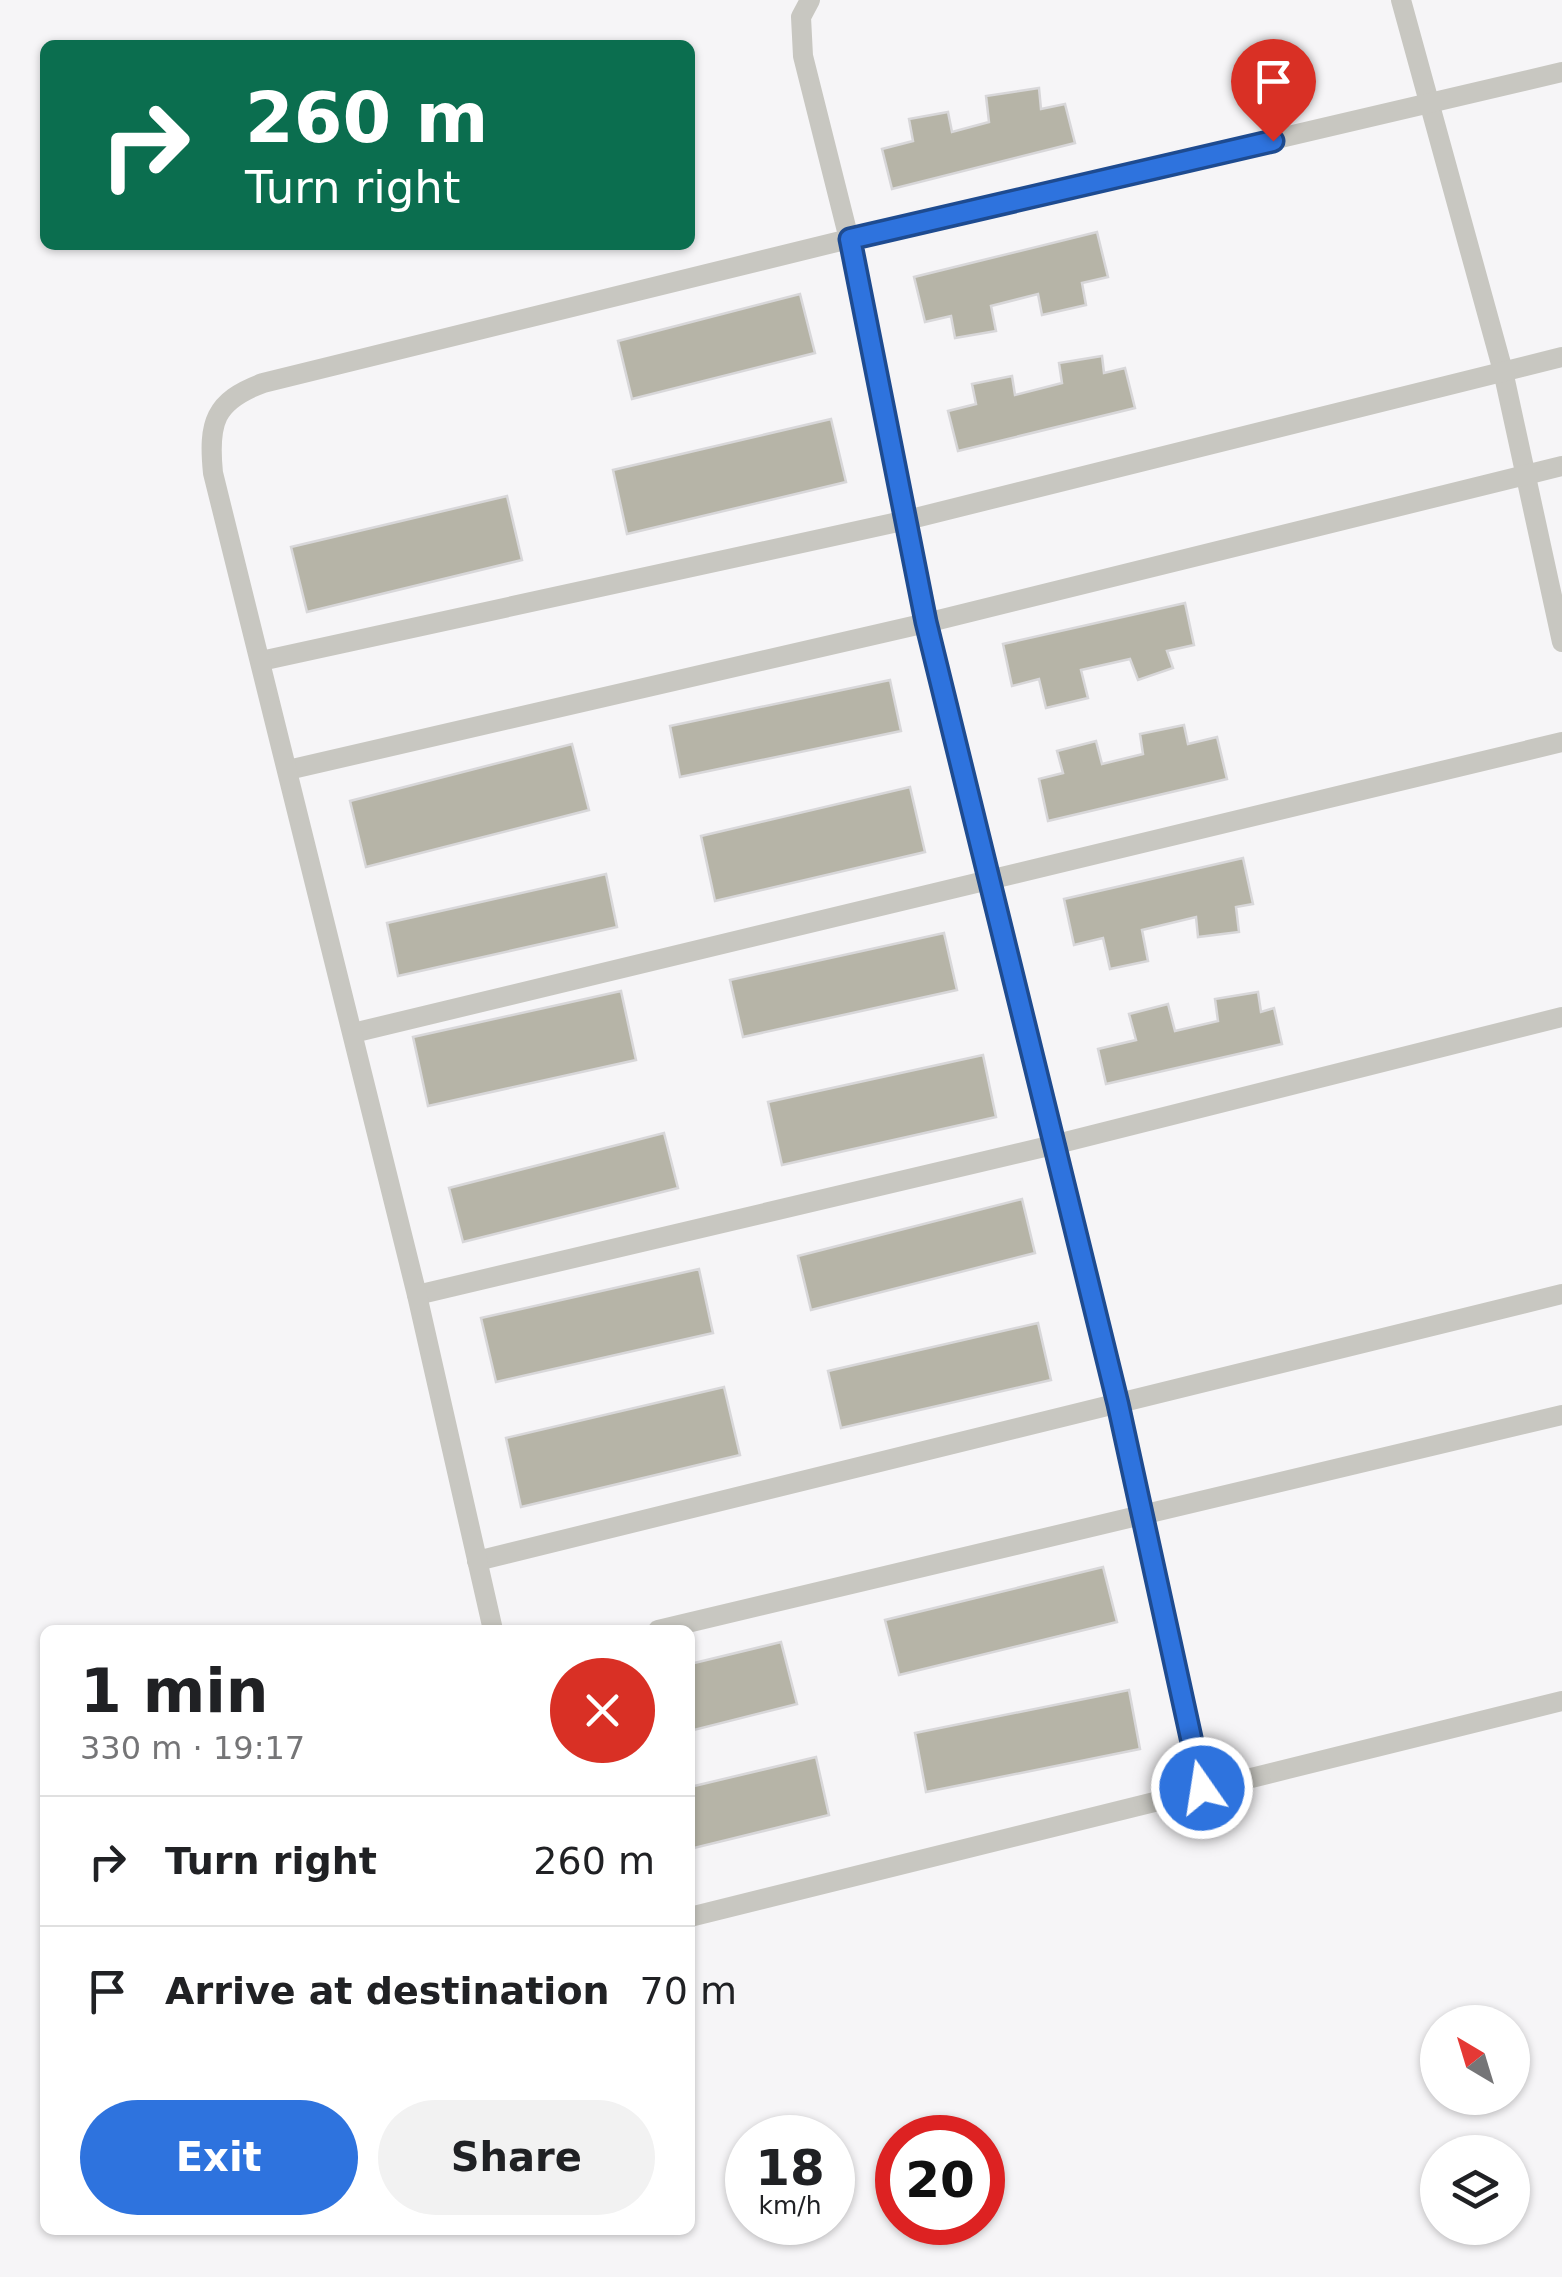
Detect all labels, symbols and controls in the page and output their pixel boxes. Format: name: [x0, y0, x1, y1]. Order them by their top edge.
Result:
pin: [1231, 39, 1316, 142]
icon: arrive: [1246, 54, 1301, 109]
text: 260 m: [245, 77, 488, 159]
icon: right: [80, 80, 210, 210]
text: Turn right: [245, 161, 460, 214]
text: 1 min: [80, 1656, 268, 1726]
button: close: [550, 1658, 655, 1763]
text: 330 m · 19:17: [80, 1729, 305, 1767]
position arrow: [1150, 1736, 1254, 1840]
icon: right: [80, 1834, 135, 1889]
text: Turn right: [165, 1839, 377, 1883]
text: 260 m: [533, 1839, 655, 1883]
icon: arrive: [80, 1964, 135, 2019]
text: Arrive at destination: [165, 1969, 610, 2013]
text: 70 m: [640, 1969, 737, 2013]
north arrow: [1420, 2005, 1530, 2115]
map controls: [1420, 2005, 1530, 2245]
button: Exit: [80, 2100, 358, 2215]
button: Share: [378, 2100, 655, 2215]
speed limit sign: 20: [875, 2115, 1005, 2245]
button: layers: [1420, 2135, 1530, 2245]
text: 18: [755, 2139, 825, 2197]
text: km/h: [758, 2191, 822, 2220]

